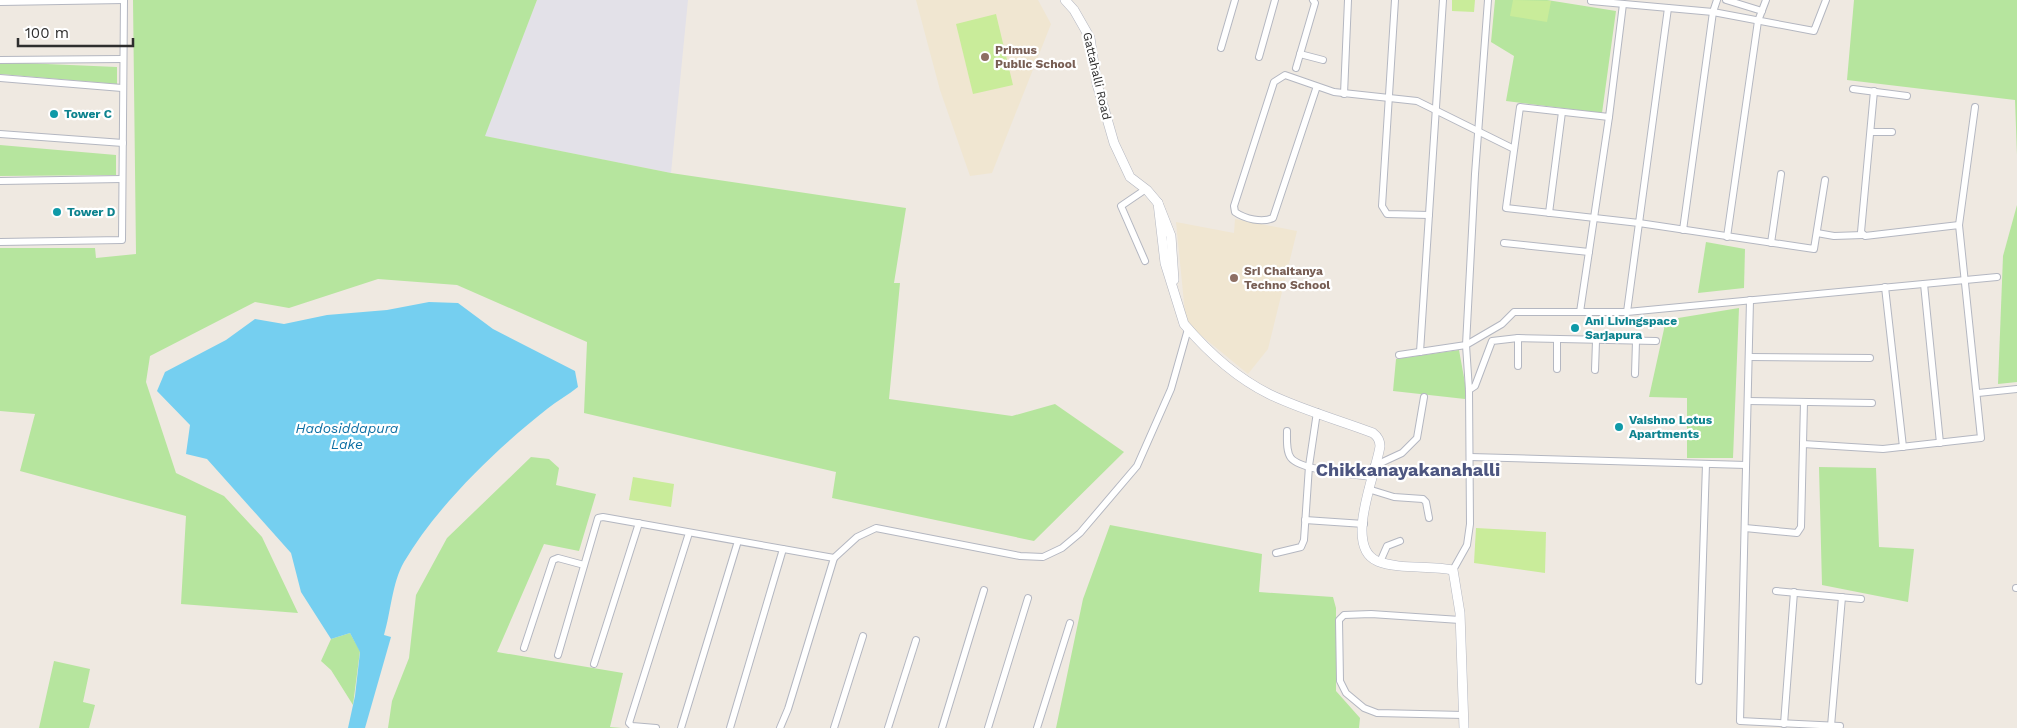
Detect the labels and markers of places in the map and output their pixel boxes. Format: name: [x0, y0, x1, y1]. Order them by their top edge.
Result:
place label: Primus Public School: [995, 43, 1076, 71]
marker: Primus Public School: [979, 51, 991, 63]
place label: Tower C: [64, 107, 112, 121]
marker: Tower C: [48, 108, 60, 120]
place label: Tower D: [67, 205, 116, 219]
marker: Tower D: [51, 206, 63, 218]
place label: Sri Chaitanya Techno School: [1244, 264, 1330, 292]
marker: Sri Chaitanya Techno School: [1228, 272, 1240, 284]
place label: Ani Livingspace Sarjapura: [1585, 314, 1677, 342]
marker: Ani Livingspace Sarjapura: [1569, 322, 1581, 334]
place label: Vaishno Lotus Apartments: [1629, 413, 1713, 441]
marker: Vaishno Lotus Apartments: [1613, 421, 1625, 433]

